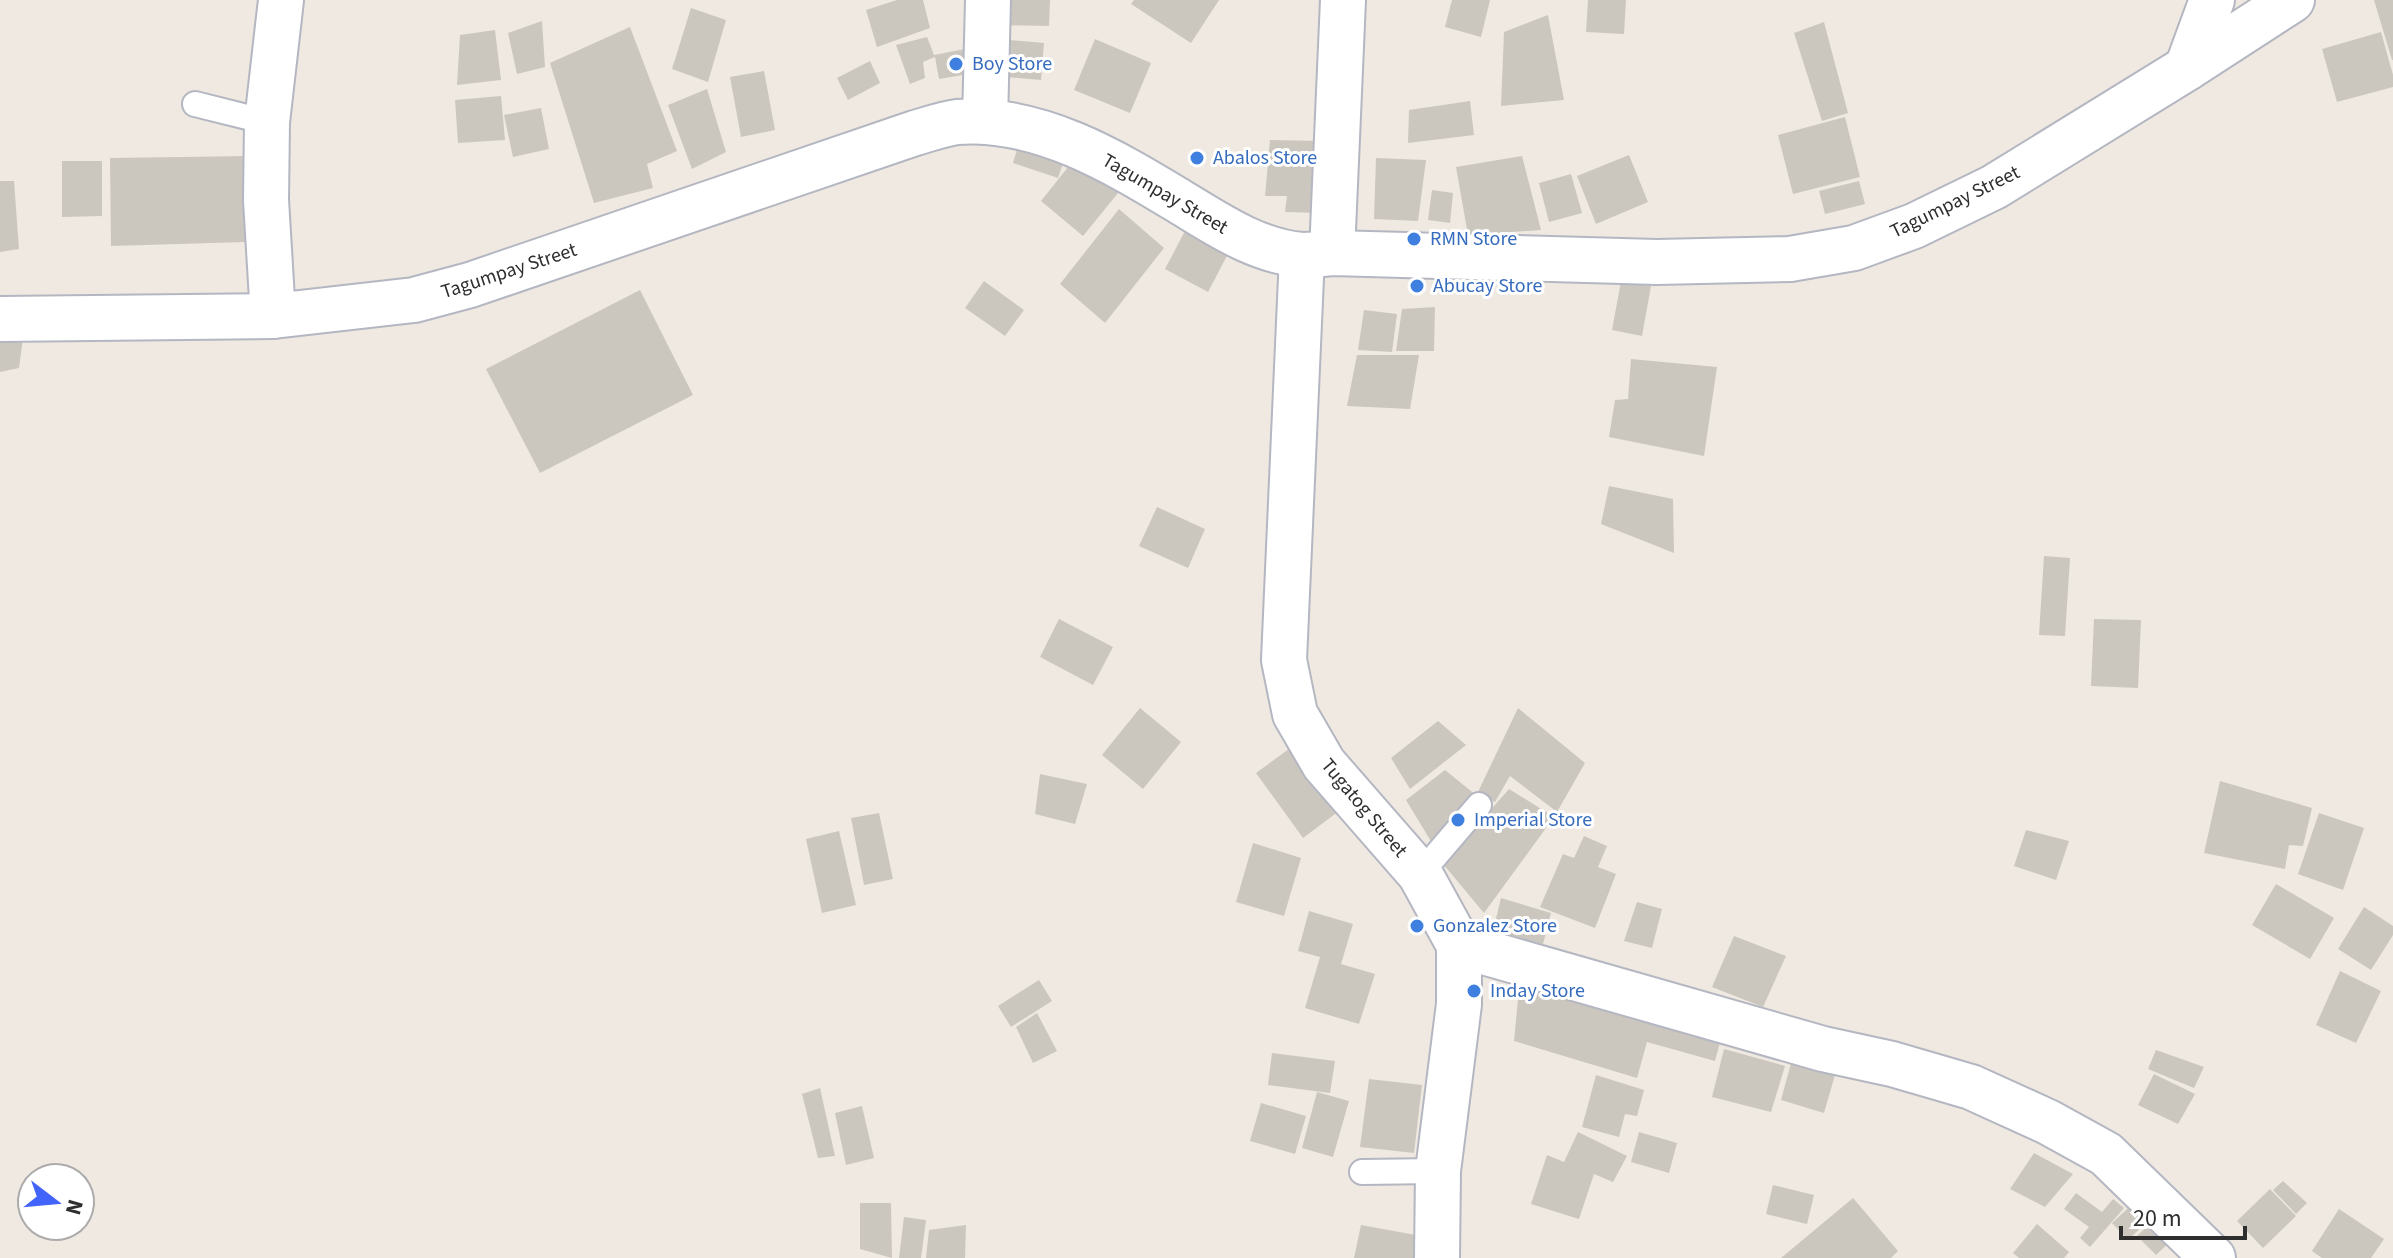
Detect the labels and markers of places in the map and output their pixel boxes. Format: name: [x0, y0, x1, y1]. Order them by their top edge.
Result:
place label: Boy Store: [972, 50, 1052, 78]
marker: Boy Store: [947, 55, 965, 73]
place label: Abalos Store: [1213, 144, 1317, 172]
marker: Abalos Store: [1188, 149, 1206, 167]
place label: RMN Store: [1430, 225, 1517, 253]
marker: RMN Store: [1405, 230, 1423, 248]
place label: Abucay Store: [1433, 272, 1542, 300]
marker: Abucay Store: [1408, 277, 1426, 295]
place label: Imperial Store: [1474, 806, 1592, 834]
marker: Imperial Store: [1449, 811, 1467, 829]
place label: Gonzalez Store: [1433, 912, 1557, 940]
marker: Gonzalez Store: [1408, 917, 1426, 935]
place label: Inday Store: [1490, 977, 1585, 1005]
marker: Inday Store: [1465, 982, 1483, 1000]

